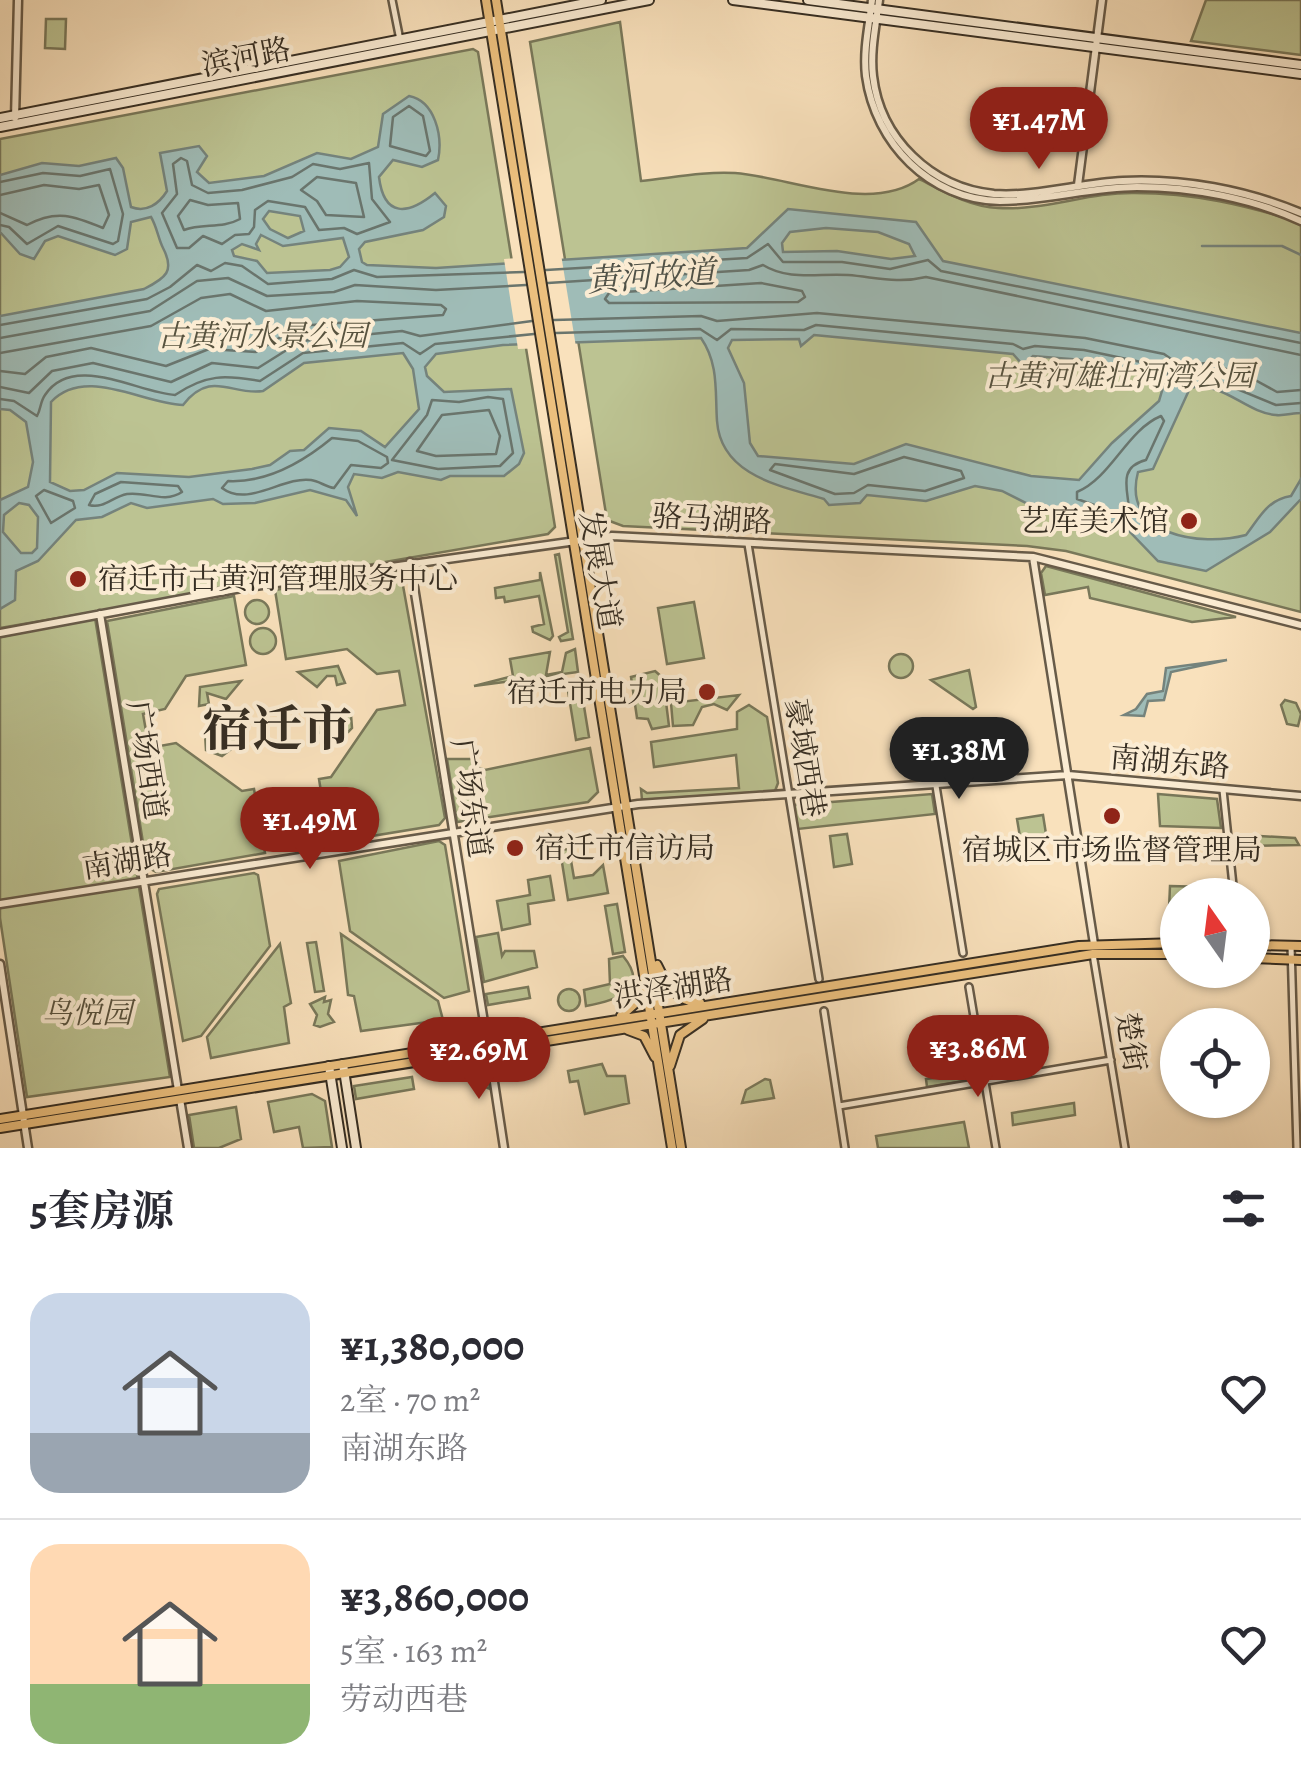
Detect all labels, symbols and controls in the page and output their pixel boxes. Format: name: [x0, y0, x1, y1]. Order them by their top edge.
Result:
street label: 滨河路: [198, 29, 294, 85]
pin: ¥1.47M: [958, 87, 1120, 172]
text: ¥1.47M: [992, 97, 1086, 141]
water label: 黄河故道: [586, 249, 720, 302]
park label: 古黄河水景公园: [157, 316, 371, 356]
park label: 古黄河雄壮河湾公园: [984, 356, 1258, 396]
street label: 骆马湖路: [651, 496, 773, 542]
place label: 艺库美术馆: [1019, 501, 1169, 541]
street label: 发展大道: [570, 507, 630, 633]
marker: 艺库美术馆: [1178, 510, 1200, 532]
place label: 宿迁市古黄河管理服务中心: [98, 559, 458, 599]
marker: 宿迁市古黄河管理服务中心: [67, 568, 89, 590]
place label: 宿迁市电力局: [507, 672, 687, 712]
marker: 宿迁市电力局: [696, 681, 718, 703]
district label: 宿迁市: [202, 695, 352, 763]
street label: 豪域西巷: [776, 696, 834, 820]
street label: 广场西道: [118, 698, 176, 822]
pin: ¥1.38M: [878, 717, 1040, 802]
text: ¥1.38M: [912, 727, 1006, 771]
street label: 广场东道: [442, 736, 500, 860]
street label: 南湖东路: [1108, 737, 1232, 787]
pin: ¥1.49M: [229, 787, 391, 872]
text: ¥1.49M: [262, 797, 358, 841]
marker: 宿城区市场监督管理局: [1101, 805, 1123, 827]
place label: 宿迁市信访局: [535, 828, 715, 868]
place label: 宿城区市场监督管理局: [962, 830, 1262, 870]
street label: 南湖路: [79, 834, 175, 888]
marker: 宿迁市信访局: [504, 837, 526, 859]
north arrow: [1160, 878, 1270, 988]
map controls: [1160, 878, 1270, 1118]
street label: 洪泽湖路: [611, 959, 735, 1017]
park label: 鸟悦园: [42, 993, 136, 1033]
button: locate: [1160, 1008, 1270, 1118]
street label: 楚街: [1107, 1009, 1155, 1075]
pin: ¥3.86M: [897, 1015, 1059, 1100]
pin: ¥2.69M: [398, 1017, 560, 1102]
text: ¥3.86M: [929, 1025, 1027, 1069]
text: ¥2.69M: [429, 1027, 529, 1071]
icon: filters: [1216, 1181, 1271, 1236]
text: 5套房源: [30, 1182, 174, 1239]
text: ¥1,380,000: [340, 1317, 524, 1374]
icon: home: [110, 1333, 230, 1453]
icon: heart: [1216, 1366, 1271, 1421]
text: 2室 · 70 m²: [340, 1378, 480, 1422]
text: 南湖东路: [340, 1426, 468, 1470]
text: ¥3,860,000: [340, 1568, 529, 1625]
icon: home: [110, 1584, 230, 1704]
icon: heart: [1216, 1617, 1271, 1672]
text: 5室 · 163 m²: [340, 1629, 487, 1673]
text: 劳动西巷: [340, 1677, 468, 1721]

